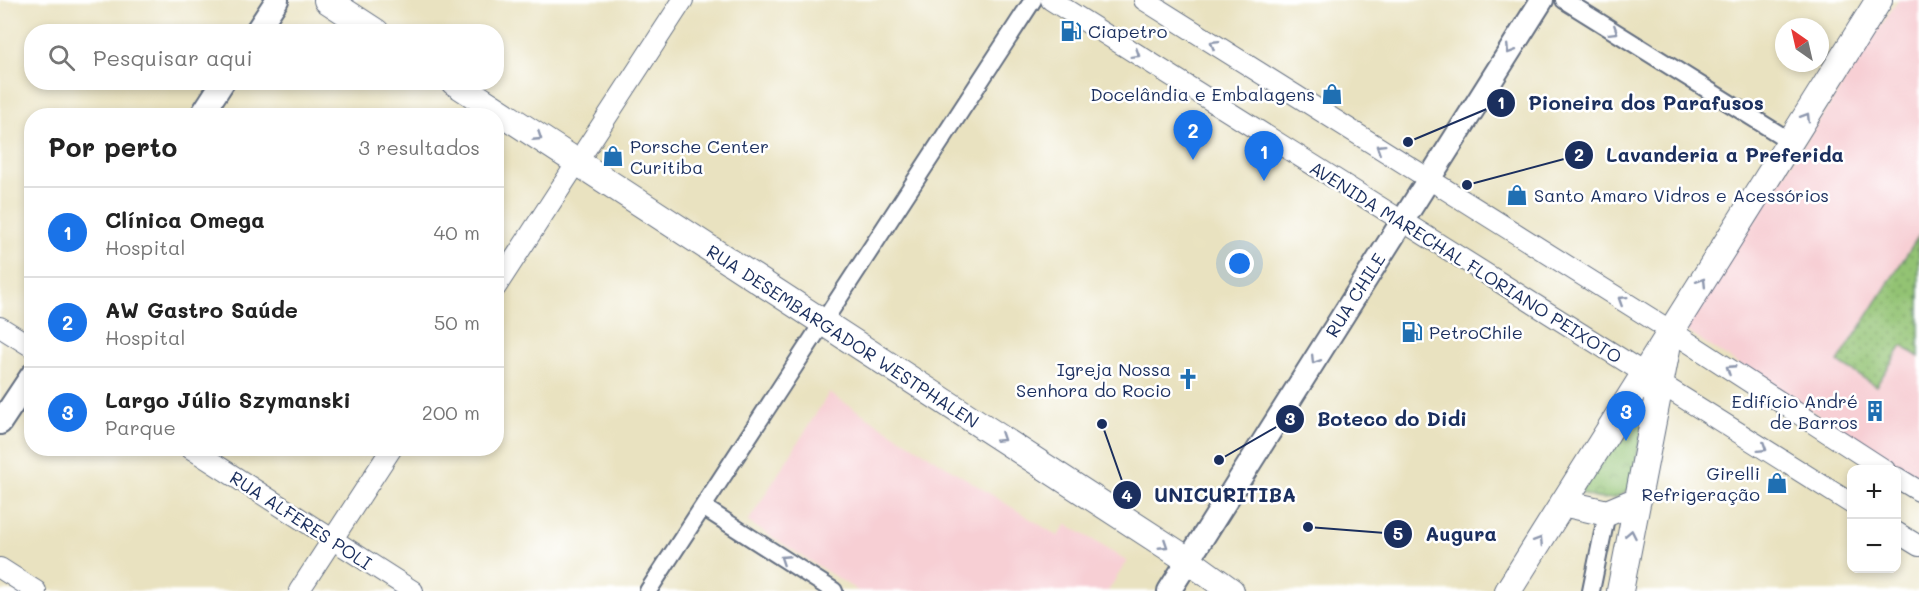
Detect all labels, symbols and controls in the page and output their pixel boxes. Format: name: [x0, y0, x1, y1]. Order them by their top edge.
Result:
north arrow: [1775, 18, 1829, 72]
fuel station icon: Ciapetro: [1059, 19, 1083, 43]
place label: Ciapetro: [1088, 19, 1168, 43]
search box: [24, 24, 504, 90]
one-way arrow: [1607, 24, 1618, 35]
one-way arrow: [1210, 40, 1220, 52]
icon: search: [45, 41, 78, 74]
text: Pesquisar aqui: [93, 43, 253, 72]
one-way arrow: [1507, 43, 1518, 54]
one-way arrow: [1130, 46, 1140, 58]
place label: Docelândia e Embalagens: [1090, 82, 1315, 106]
shop icon: Docelândia e Embalagens: [1320, 82, 1344, 106]
callout: Pioneira dos Parafusos: [1486, 84, 1776, 122]
text: Pioneira dos Parafusos: [1528, 89, 1764, 115]
text: 1: [1497, 90, 1505, 114]
pin: 2: [1174, 110, 1212, 160]
one-way arrow: [1798, 112, 1809, 123]
text: Por perto: [48, 130, 177, 164]
one-way arrow: [532, 130, 542, 142]
pin: 1: [1244, 132, 1284, 181]
text: 3 resultados: [358, 134, 480, 160]
place label: Porsche Center Curitiba: [630, 134, 769, 179]
callout: Lavanderia a Preferida: [1564, 136, 1856, 174]
text: Lavanderia a Preferida: [1606, 141, 1844, 167]
text: 2: [1574, 142, 1584, 166]
shop icon: Porsche Center Curitiba: [601, 144, 625, 168]
one-way arrow: [1375, 144, 1386, 155]
street label: AVENIDA MARECHAL FLORIANO PEIXOTO: [1305, 155, 1627, 369]
shop icon: Santo Amaro Vidros e Acessórios: [1505, 183, 1529, 207]
place label: Santo Amaro Vidros e Acessórios: [1534, 183, 1829, 207]
text: Clínica Omega: [105, 205, 265, 234]
text: 1: [63, 219, 72, 245]
text: 40 m: [434, 219, 480, 245]
text: Hospital: [105, 234, 186, 260]
street label: RUA DESEMBARGADOR WESTPHALEN: [702, 239, 984, 433]
street label: RUA CHILE: [1320, 248, 1390, 342]
your location: [1225, 249, 1254, 278]
one-way arrow: [1695, 278, 1706, 289]
text: AW Gastro Saúde: [105, 295, 298, 324]
one-way arrow: [1617, 296, 1628, 307]
text: 2: [62, 309, 73, 335]
text: 50 m: [434, 309, 480, 335]
fuel station icon: PetroChile: [1400, 320, 1424, 344]
place label: PetroChile: [1429, 320, 1523, 344]
text: Hospital: [105, 324, 186, 350]
one-way arrow: [1311, 353, 1322, 364]
place label: Igreja Nossa Senhora do Rocio: [1016, 357, 1171, 402]
one-way arrow: [1726, 365, 1736, 377]
church icon: Igreja Nossa Senhora do Rocio: [1176, 367, 1200, 391]
text: Largo Júlio Szymanski: [105, 385, 351, 414]
place label: Edifício André de Barros: [1732, 389, 1858, 434]
pin: 3: [1606, 392, 1646, 441]
text: 3: [62, 399, 74, 425]
text: 200 m: [422, 399, 480, 425]
building icon: Edifício André de Barros: [1863, 399, 1887, 423]
callout: Boteco do Didi: [1275, 400, 1479, 438]
text: Boteco do Didi: [1317, 405, 1467, 431]
text: 3: [1285, 406, 1296, 430]
text: Parque: [105, 414, 176, 440]
one-way arrow: [995, 431, 1005, 443]
one-way arrow: [1757, 441, 1767, 453]
place label: Girelli Refrigeração: [1641, 461, 1760, 506]
street label: RUA ALFERES POLI: [226, 465, 377, 575]
map controls: [1847, 465, 1901, 573]
button: +: [1847, 465, 1901, 519]
shop icon: Girelli Refrigeração: [1765, 471, 1789, 495]
callout: UNICURITIBA: [1112, 476, 1308, 514]
text: UNICURITIBA: [1154, 481, 1296, 507]
text: 4: [1121, 483, 1133, 507]
callout: Augura: [1383, 515, 1508, 553]
button: −: [1847, 519, 1901, 573]
text: Augura: [1425, 520, 1497, 546]
text: 5: [1393, 521, 1403, 545]
one-way arrow: [1624, 529, 1637, 539]
one-way arrow: [1158, 537, 1168, 549]
one-way arrow: [1532, 537, 1543, 548]
one-way arrow: [780, 555, 790, 567]

